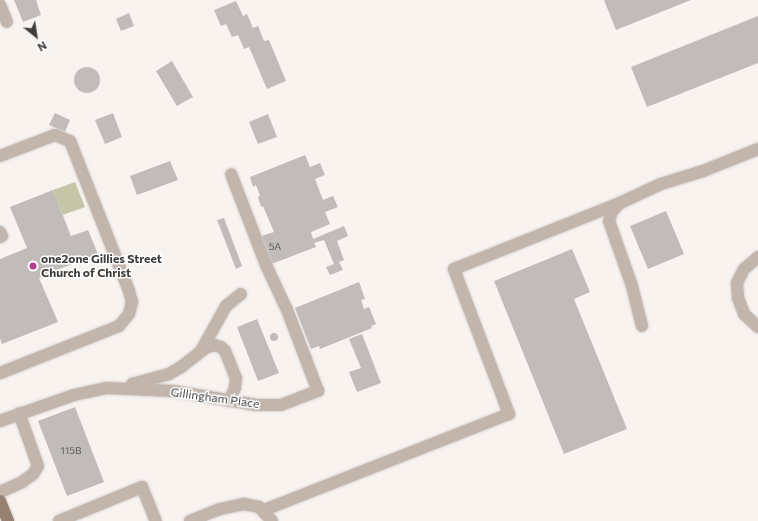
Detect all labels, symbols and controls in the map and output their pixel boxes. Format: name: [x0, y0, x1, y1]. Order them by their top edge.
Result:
north arrow: [16, 16, 56, 56]
text: N: [35, 39, 49, 55]
house number: 5A: [269, 241, 281, 253]
place label: one2one Gillies Street Church of Christ: [41, 252, 162, 280]
marker: one2one Gillies Street Church of Christ: [28, 261, 38, 271]
street label: Gillingham Place: [170, 385, 260, 411]
house number: 115B: [61, 445, 81, 457]

